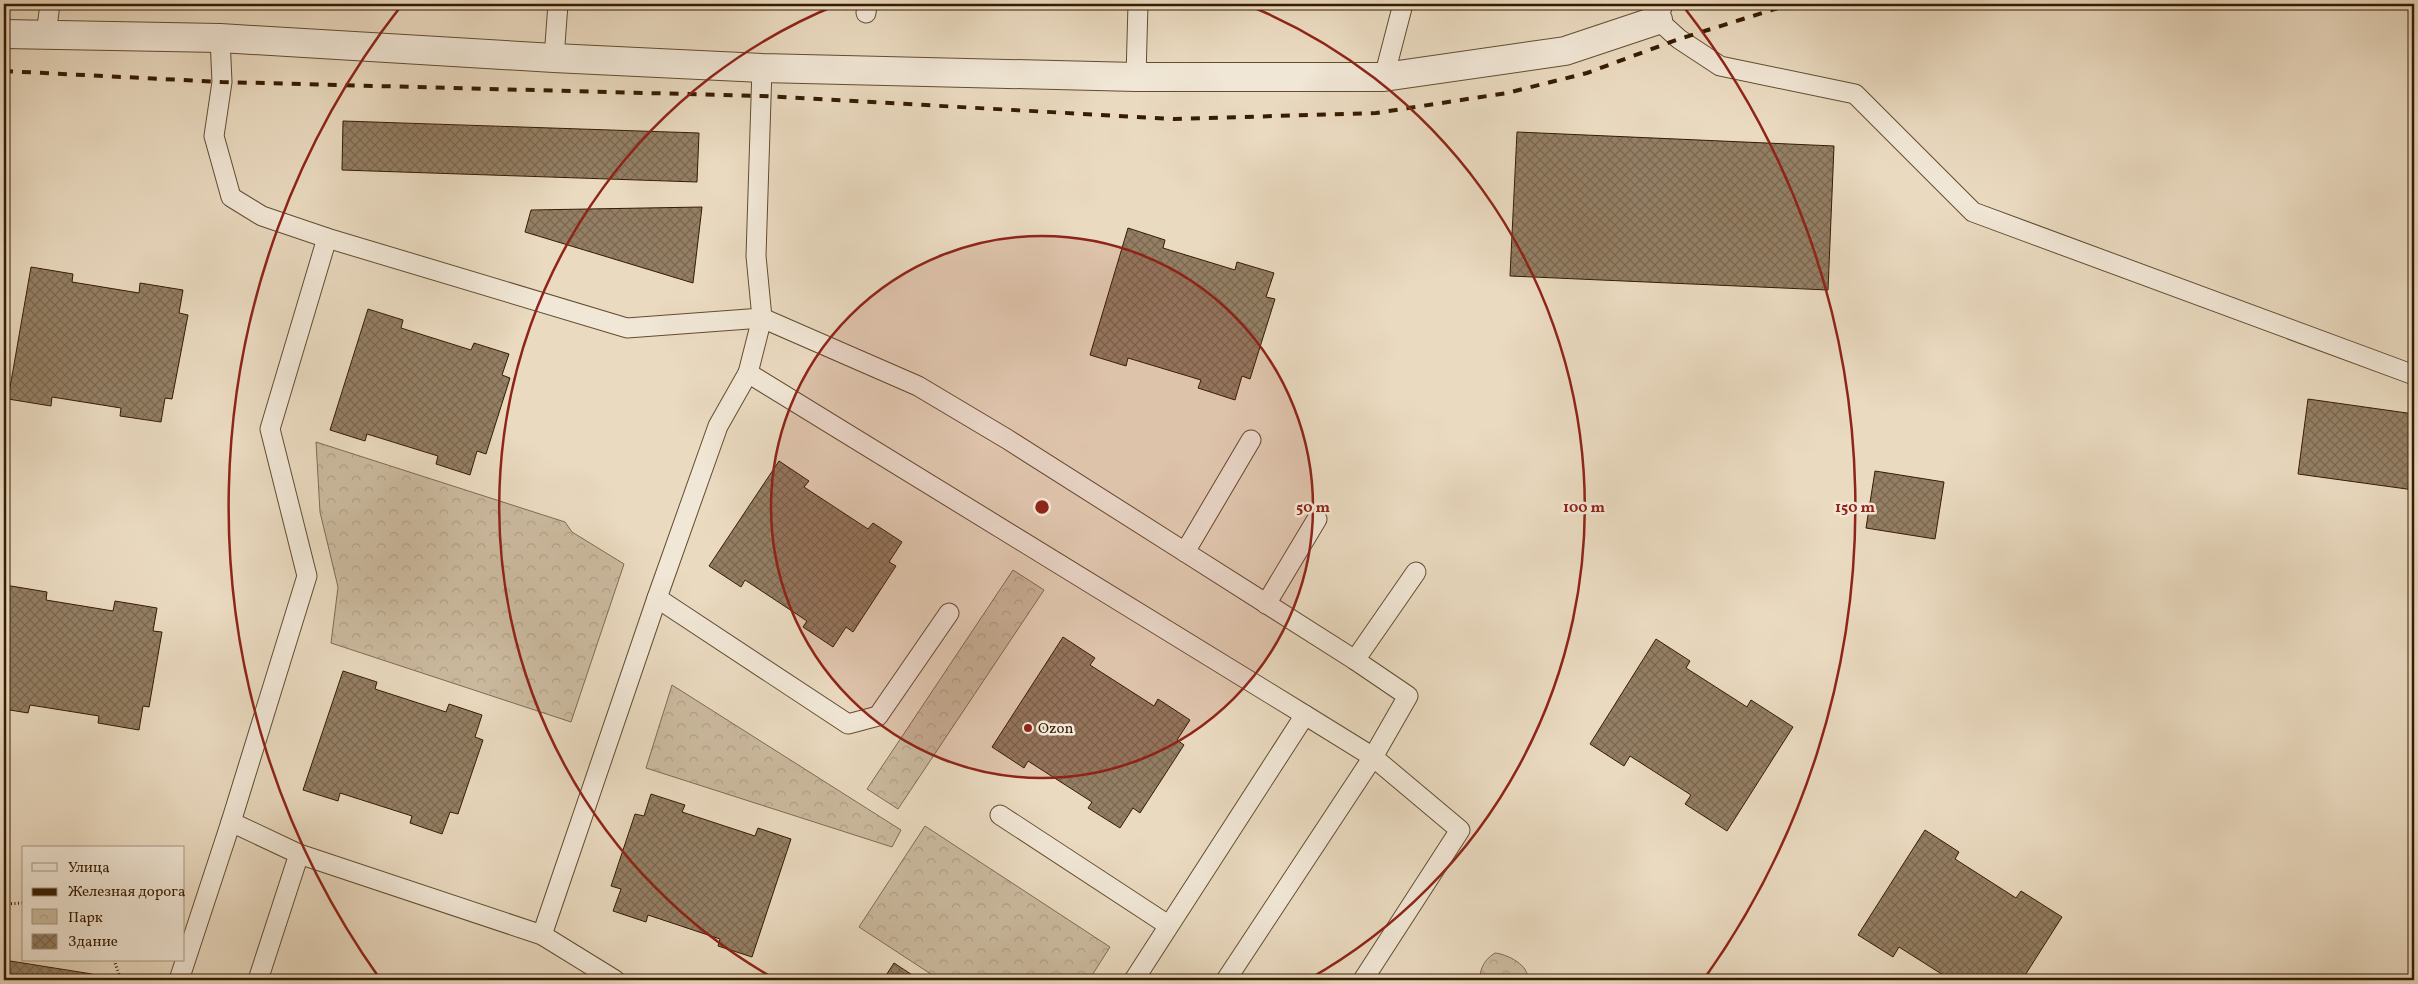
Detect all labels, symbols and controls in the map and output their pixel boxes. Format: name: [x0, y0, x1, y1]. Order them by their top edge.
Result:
centre of rings: [1033, 498, 1051, 516]
text: 50 m: [1296, 498, 1330, 519]
text: 100 m: [1563, 498, 1606, 519]
text: 150 m: [1835, 498, 1875, 519]
place label: Ozon: [1038, 719, 1073, 740]
marker: Ozon: [1022, 722, 1034, 734]
legend: [22, 846, 185, 962]
text: Улица: [68, 858, 110, 879]
text: Железная дорога: [68, 882, 185, 903]
text: Парк: [68, 908, 103, 929]
text: Здание: [68, 932, 118, 953]

